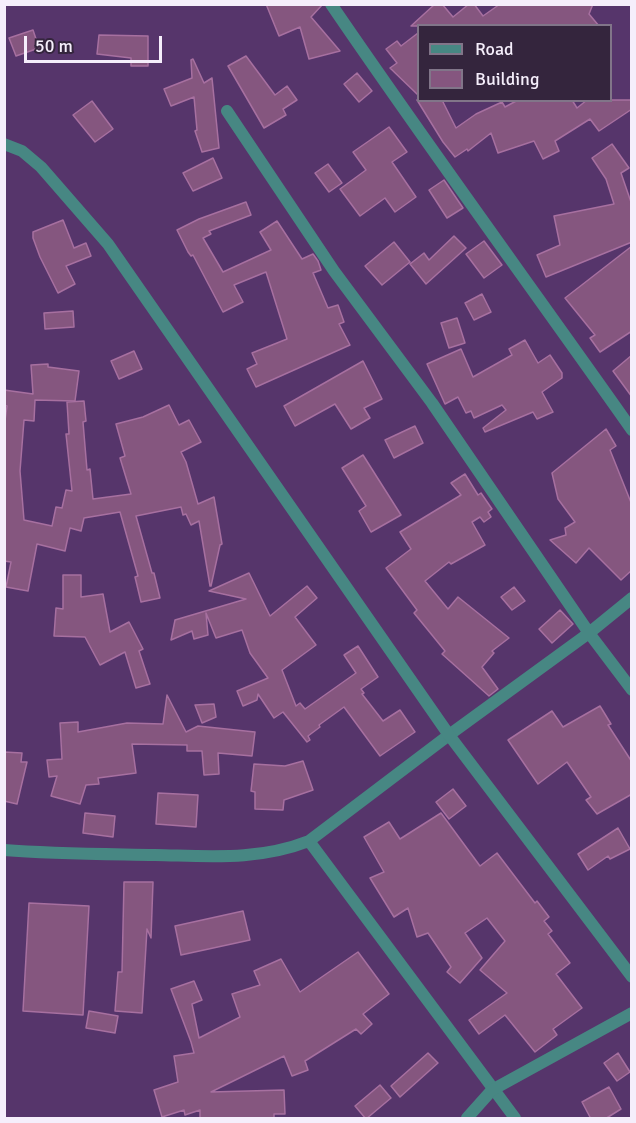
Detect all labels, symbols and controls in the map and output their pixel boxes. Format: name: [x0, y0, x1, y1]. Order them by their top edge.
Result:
scale bar: [27, 24, 165, 62]
legend: [417, 24, 612, 102]
text: 50 m: [35, 35, 73, 57]
text: Road: [475, 38, 514, 60]
text: Building: [475, 68, 539, 90]

